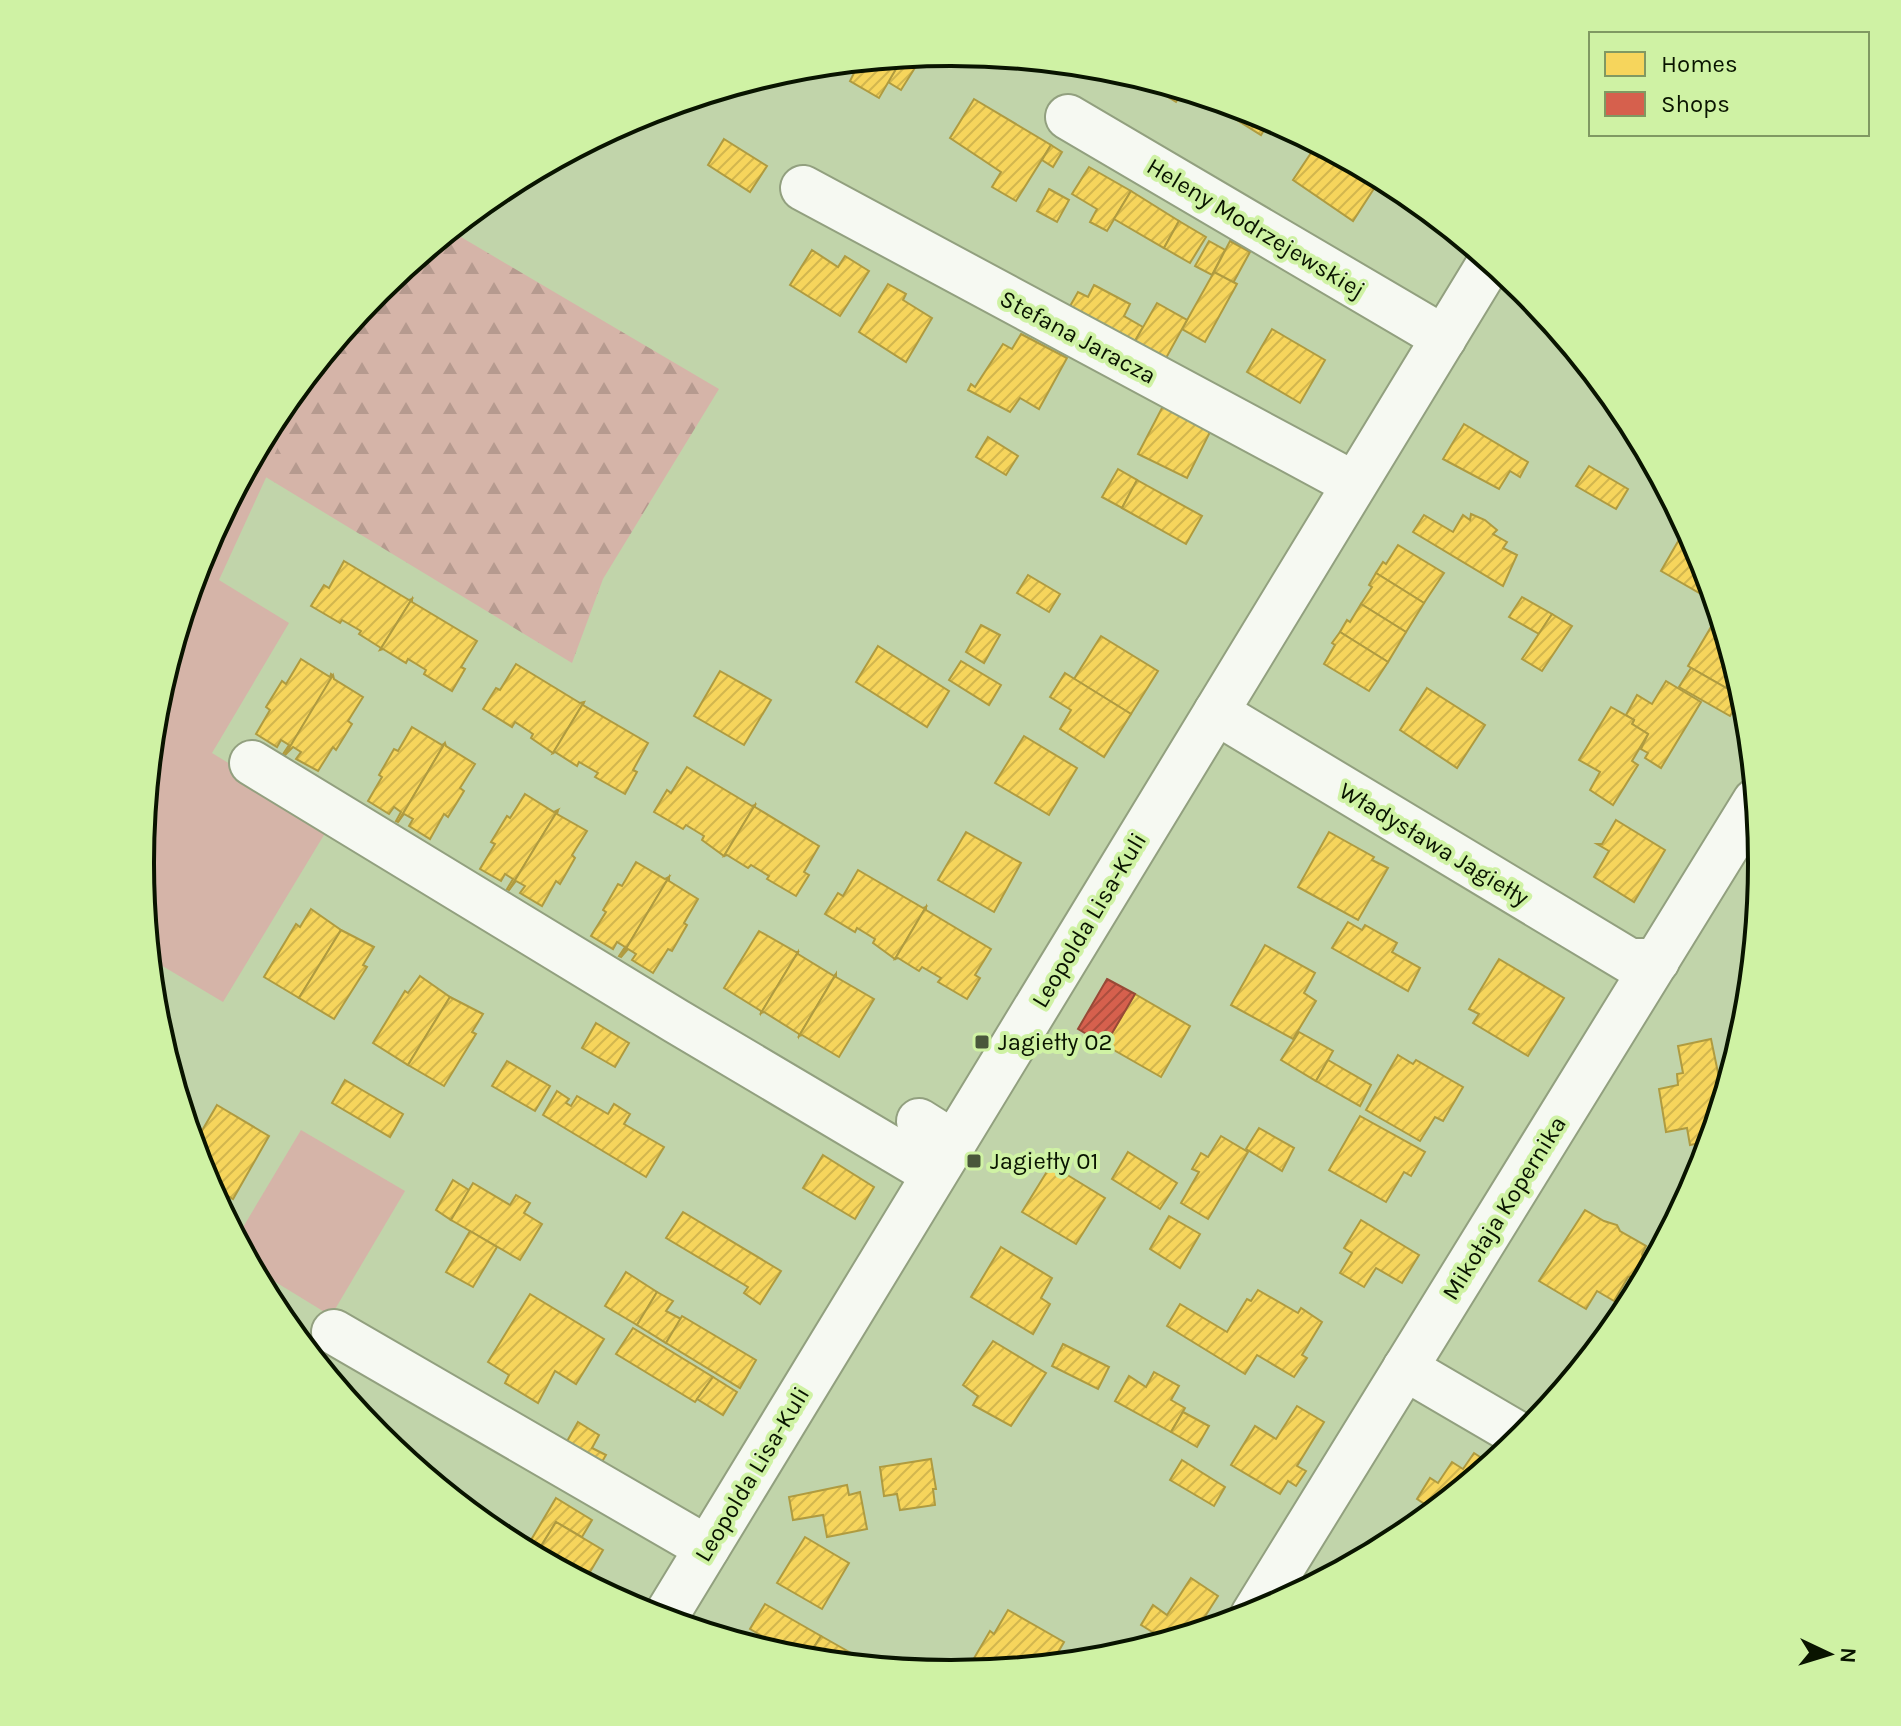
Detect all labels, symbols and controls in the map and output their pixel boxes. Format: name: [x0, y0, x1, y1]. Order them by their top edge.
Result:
legend: [1589, 32, 1869, 136]
text: Homes: [1661, 50, 1738, 78]
text: Shops: [1661, 90, 1730, 118]
street label: Heleny Modrzejewskiej: [1142, 152, 1370, 304]
street label: Stefana Jaracza: [995, 284, 1161, 390]
street label: Władysława Jagiełły: [1334, 776, 1534, 912]
street label: Leopolda Lisa-Kuli: [1026, 827, 1152, 1013]
place label: Jagiełły 02: [998, 1028, 1112, 1056]
marker: Jagiełły 02: [973, 1033, 991, 1051]
street label: Mikołaja Kopernika: [1436, 1111, 1572, 1305]
place label: Jagiełły 01: [990, 1147, 1098, 1175]
marker: Jagiełły 01: [965, 1152, 983, 1170]
street label: Leopolda Lisa-Kuli: [689, 1381, 815, 1567]
north arrow: [1789, 1614, 1869, 1694]
text: N: [1834, 1647, 1861, 1664]

